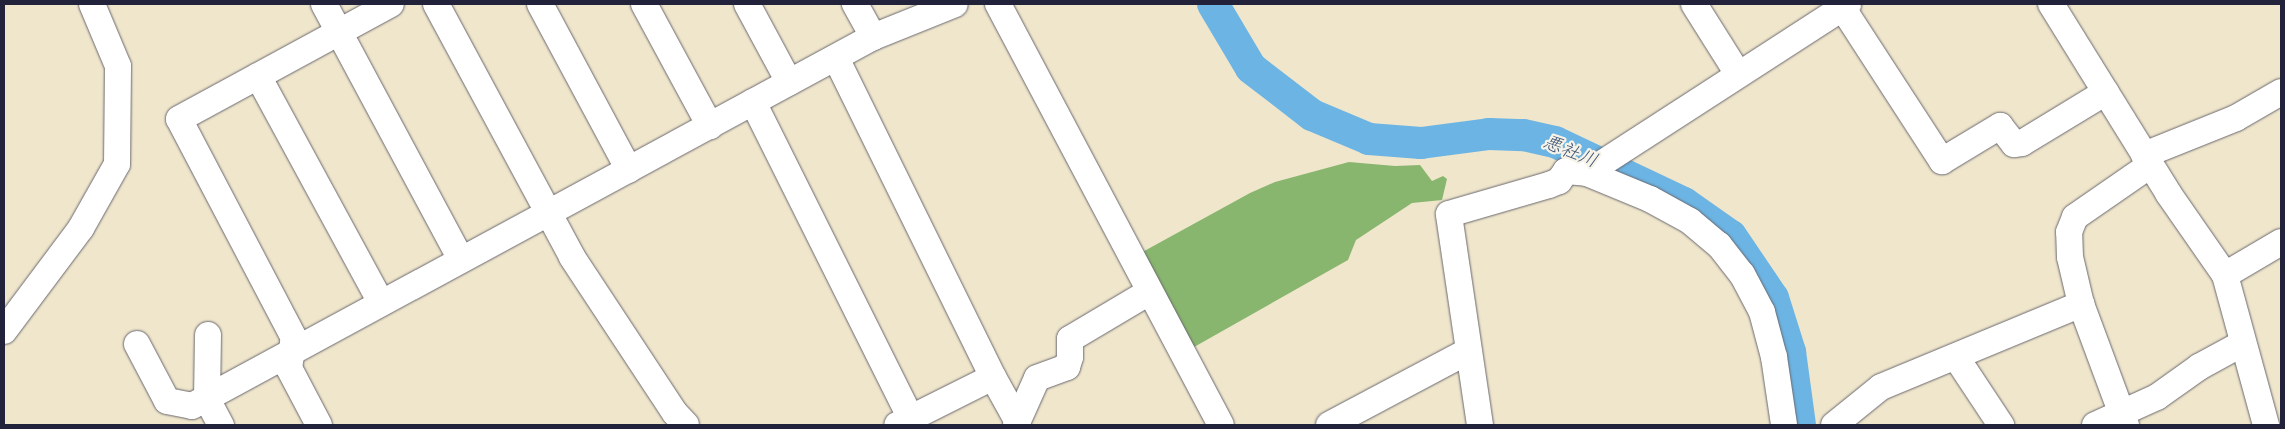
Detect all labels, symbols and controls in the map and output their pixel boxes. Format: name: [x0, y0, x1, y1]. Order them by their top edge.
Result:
water label: 悪社川: [1539, 131, 1601, 173]

